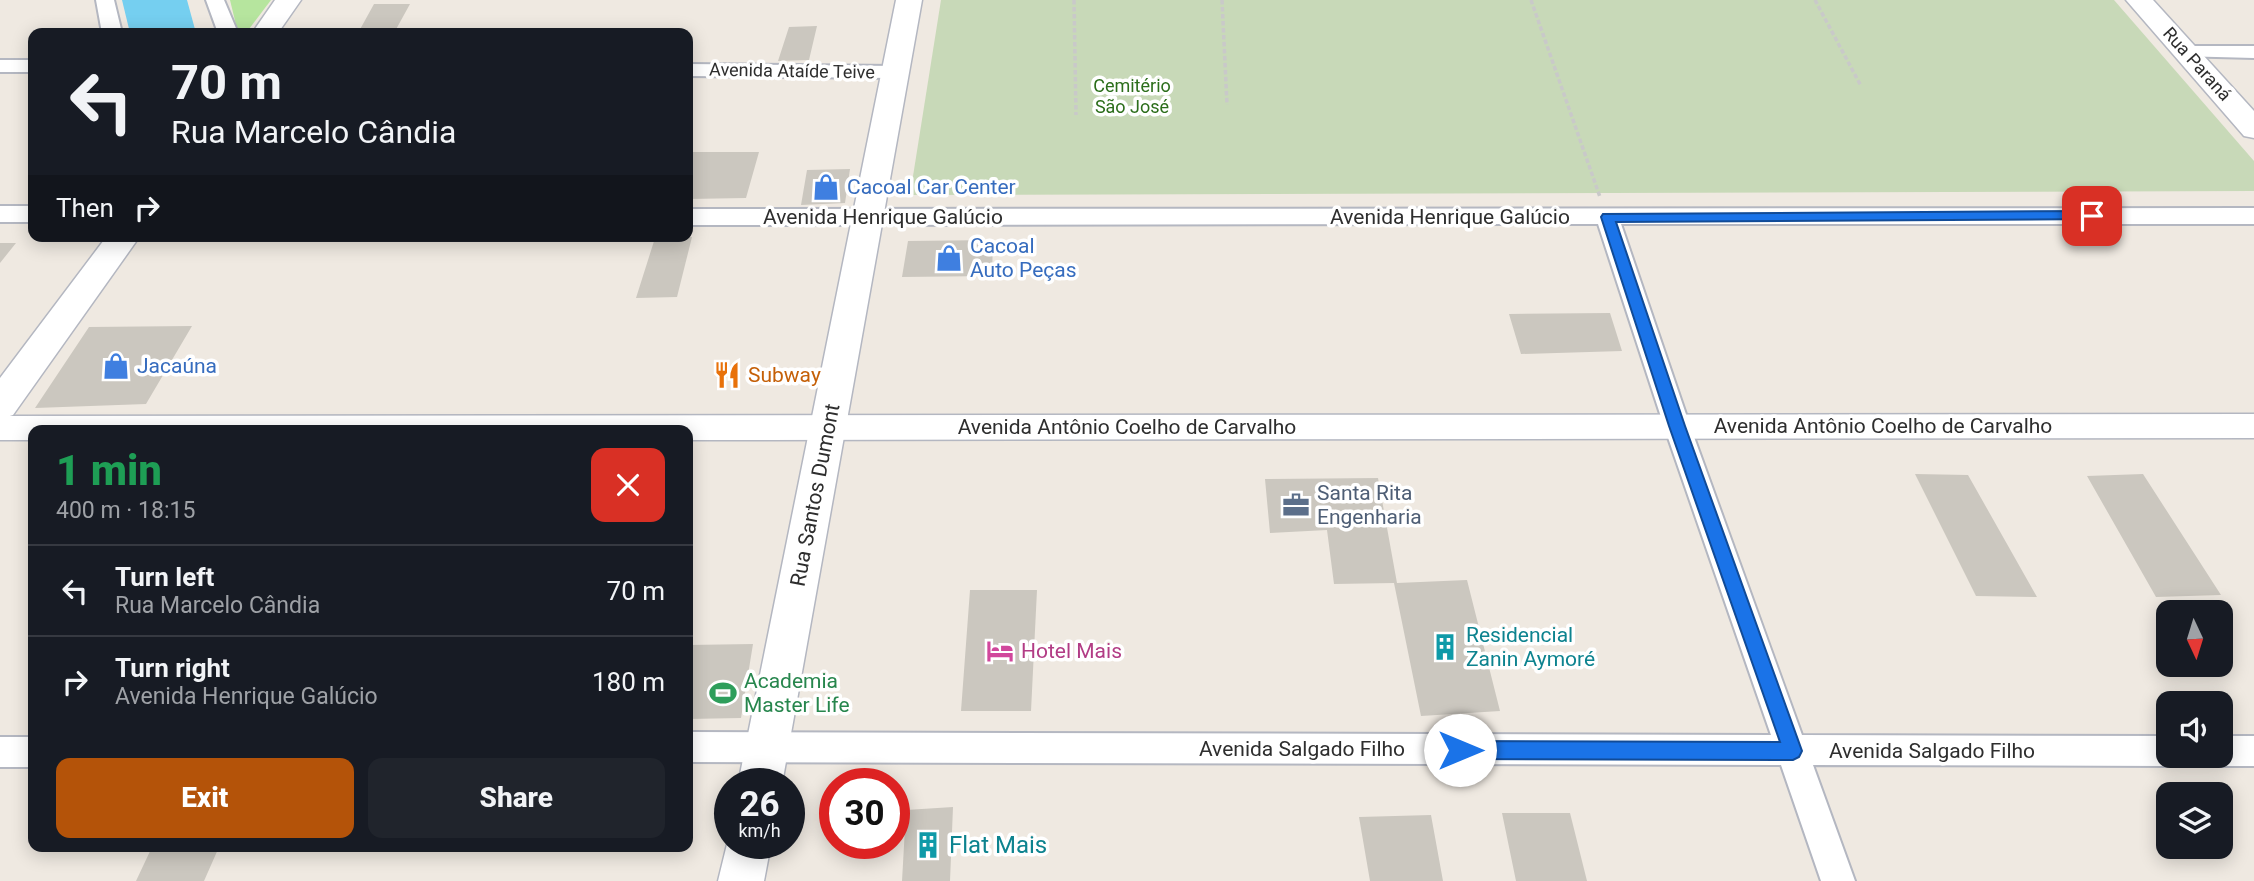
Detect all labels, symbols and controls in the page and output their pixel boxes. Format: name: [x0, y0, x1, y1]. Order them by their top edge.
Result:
street label: Rua Paraná: [2159, 23, 2236, 105]
text: 70 m: [171, 54, 282, 111]
icon: left: [56, 56, 147, 147]
street label: Avenida Ataíde Teive: [709, 59, 875, 82]
park label: Cemitério São José: [1093, 75, 1171, 117]
text: Rua Marcelo Cândia: [171, 113, 456, 151]
shop icon: Cacoal Car Center: [811, 172, 841, 202]
place label: Cacoal Car Center: [847, 175, 1016, 199]
pin: [2062, 186, 2122, 246]
icon: right: [128, 189, 166, 227]
text: Then: [56, 193, 114, 223]
icon: arrive: [2073, 197, 2111, 235]
street label: Avenida Henrique Galúcio: [763, 205, 1003, 229]
street label: Avenida Henrique Galúcio: [1330, 205, 1570, 229]
place label: Cacoal Auto Peças: [970, 234, 1077, 282]
shop icon: Cacoal Auto Peças: [934, 243, 964, 273]
shop icon: Jacaúna: [101, 351, 131, 381]
place label: Jacaúna: [137, 354, 217, 378]
restaurant icon: Subway: [712, 360, 742, 390]
place label: Subway: [748, 363, 821, 387]
street label: Rua Santos Dumont: [786, 402, 845, 588]
street label: Avenida Antônio Coelho de Carvalho: [1714, 414, 2052, 438]
street label: Avenida Antônio Coelho de Carvalho: [958, 415, 1296, 439]
text: 1 min: [56, 446, 162, 495]
button: close: [591, 448, 665, 522]
place label: Santa Rita Engenharia: [1317, 481, 1422, 529]
office icon: Santa Rita Engenharia: [1281, 490, 1311, 520]
text: 400 m · 18:15: [56, 497, 195, 524]
text: Turn left: [115, 562, 214, 592]
icon: left: [56, 572, 94, 610]
text: 70 m: [607, 576, 665, 606]
text: Rua Marcelo Cândia: [115, 592, 320, 619]
north arrow: [2156, 600, 2233, 677]
map controls: [2156, 600, 2233, 859]
place label: Residencial Zanin Aymoré: [1466, 623, 1595, 671]
building icon: Residencial Zanin Aymoré: [1430, 632, 1460, 662]
hotel icon: Hotel Mais: [985, 636, 1015, 666]
place label: Hotel Mais: [1021, 639, 1122, 663]
text: Turn right: [115, 653, 230, 683]
icon: right: [56, 663, 94, 701]
text: 180 m: [592, 667, 665, 697]
place label: Academia Master Life: [744, 669, 850, 717]
sports icon: Academia Master Life: [708, 678, 738, 708]
text: Avenida Henrique Galúcio: [115, 683, 378, 710]
button: sound: [2156, 691, 2233, 768]
position arrow: [1423, 713, 1497, 787]
street label: Avenida Salgado Filho: [1199, 737, 1405, 761]
street label: Avenida Salgado Filho: [1829, 739, 2035, 763]
button: Exit: [56, 758, 354, 838]
button: Share: [368, 758, 665, 838]
speed limit sign: 30: [819, 768, 910, 859]
button: layers: [2156, 782, 2233, 859]
text: 26: [739, 784, 780, 825]
text: km/h: [738, 820, 781, 841]
building icon: Flat Mais: [913, 830, 943, 860]
place label: Flat Mais: [949, 831, 1047, 859]

